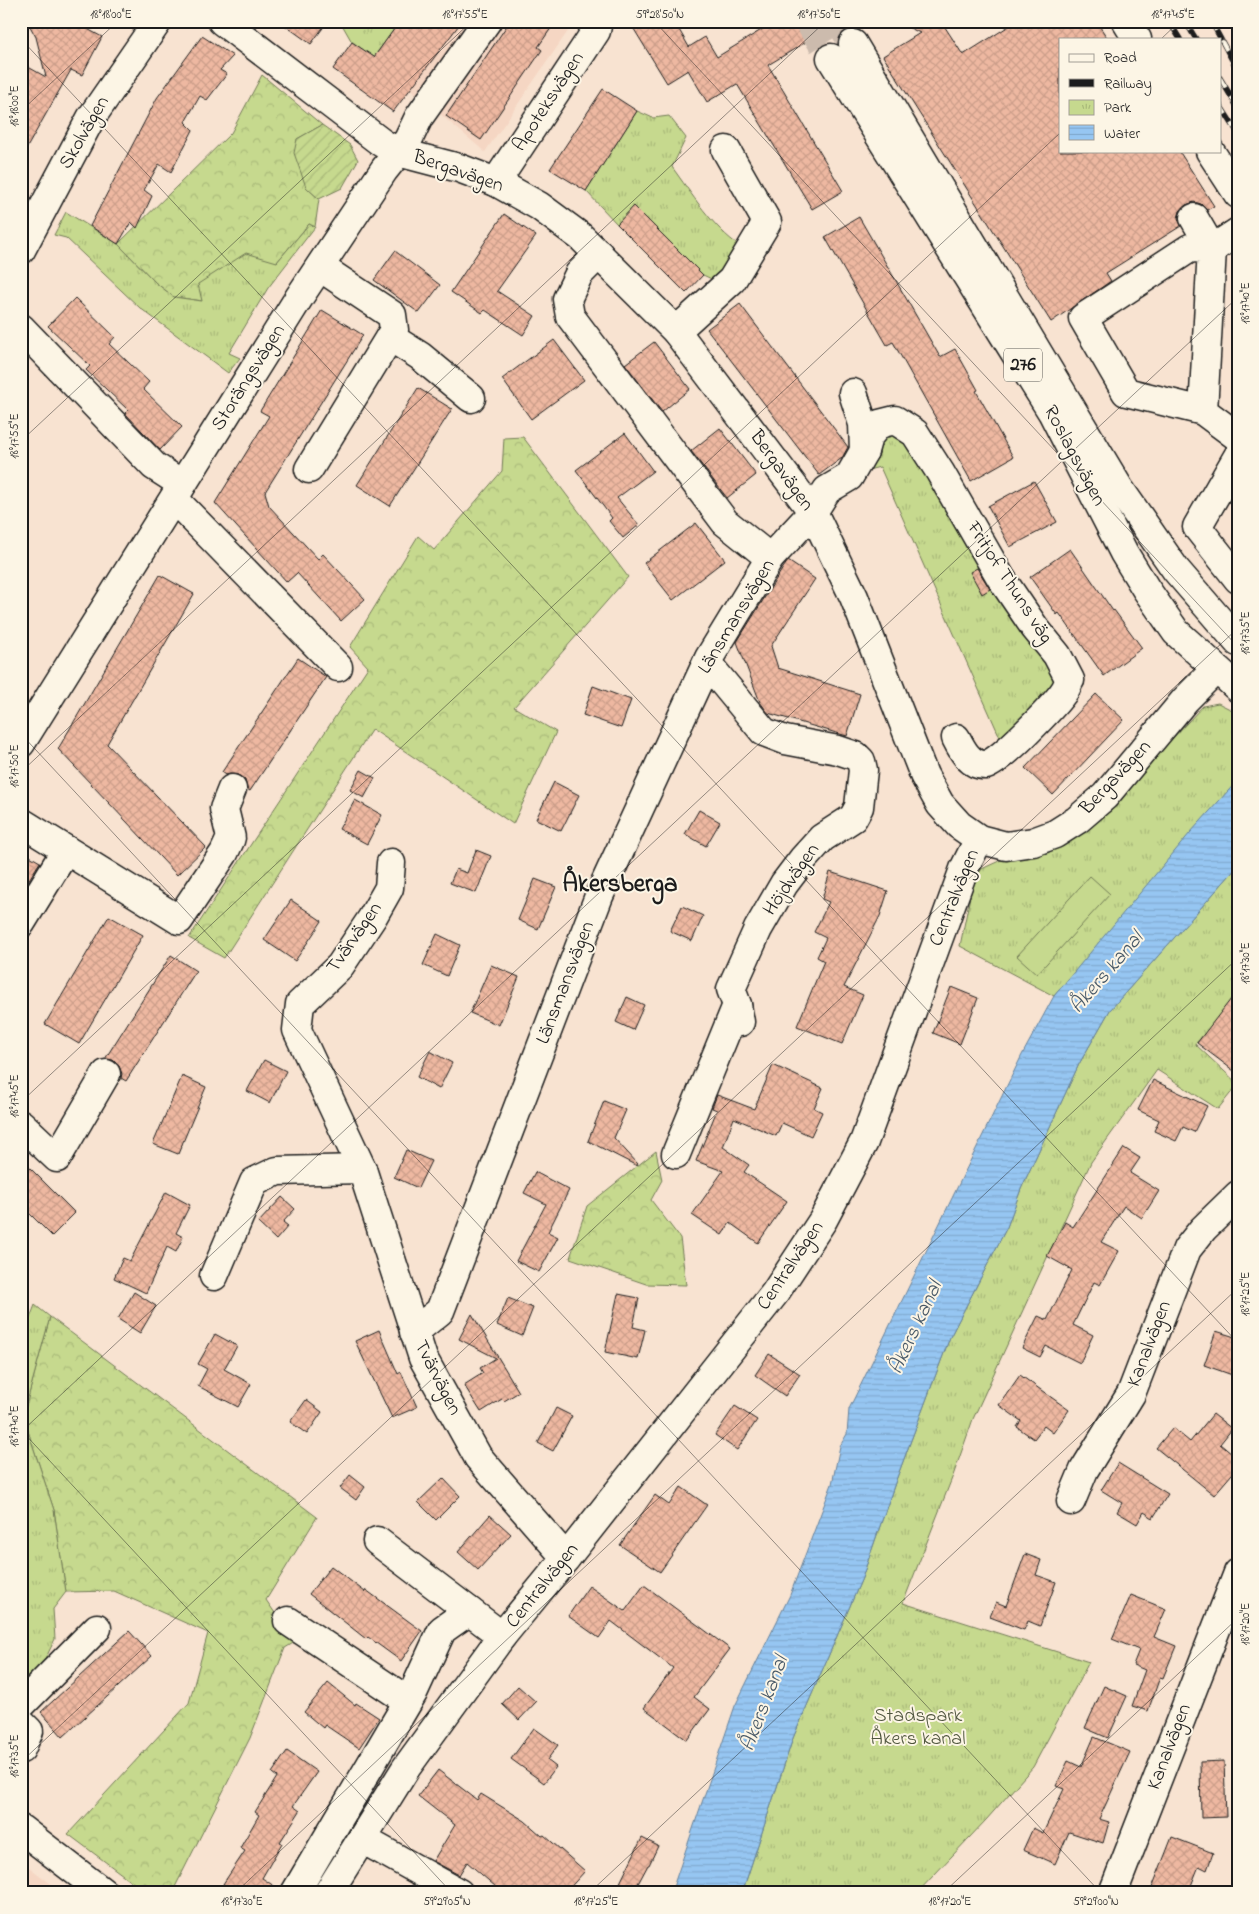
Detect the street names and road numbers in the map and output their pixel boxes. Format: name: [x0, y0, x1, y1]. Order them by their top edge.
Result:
street label: Apoteksvägen: [506, 46, 593, 158]
street label: Skolvägen: [52, 91, 119, 176]
street label: Bergavägen: [408, 143, 507, 202]
street label: Storängsvägen: [205, 319, 294, 438]
road number: 276: [1004, 348, 1042, 382]
street label: Roslagsvägen: [1034, 400, 1113, 512]
street label: Bergavägen: [740, 424, 820, 518]
street label: Fritjof Thuns väg: [957, 515, 1059, 650]
street label: Länsmansvägen: [691, 554, 784, 681]
street label: Bergavägen: [1073, 734, 1160, 824]
street label: Höjdvägen: [756, 838, 828, 923]
street label: Centralvägen: [922, 845, 989, 951]
street label: Tvärvägen: [320, 896, 391, 980]
street label: Länsmansvägen: [529, 917, 604, 1049]
street label: Centralvägen: [750, 1215, 833, 1317]
street label: Kanalvägen: [1120, 1297, 1181, 1392]
street label: Tvärvägen: [405, 1335, 468, 1421]
street label: Centralvägen: [499, 1537, 587, 1636]
street label: Kanalvägen: [1140, 1700, 1201, 1795]

